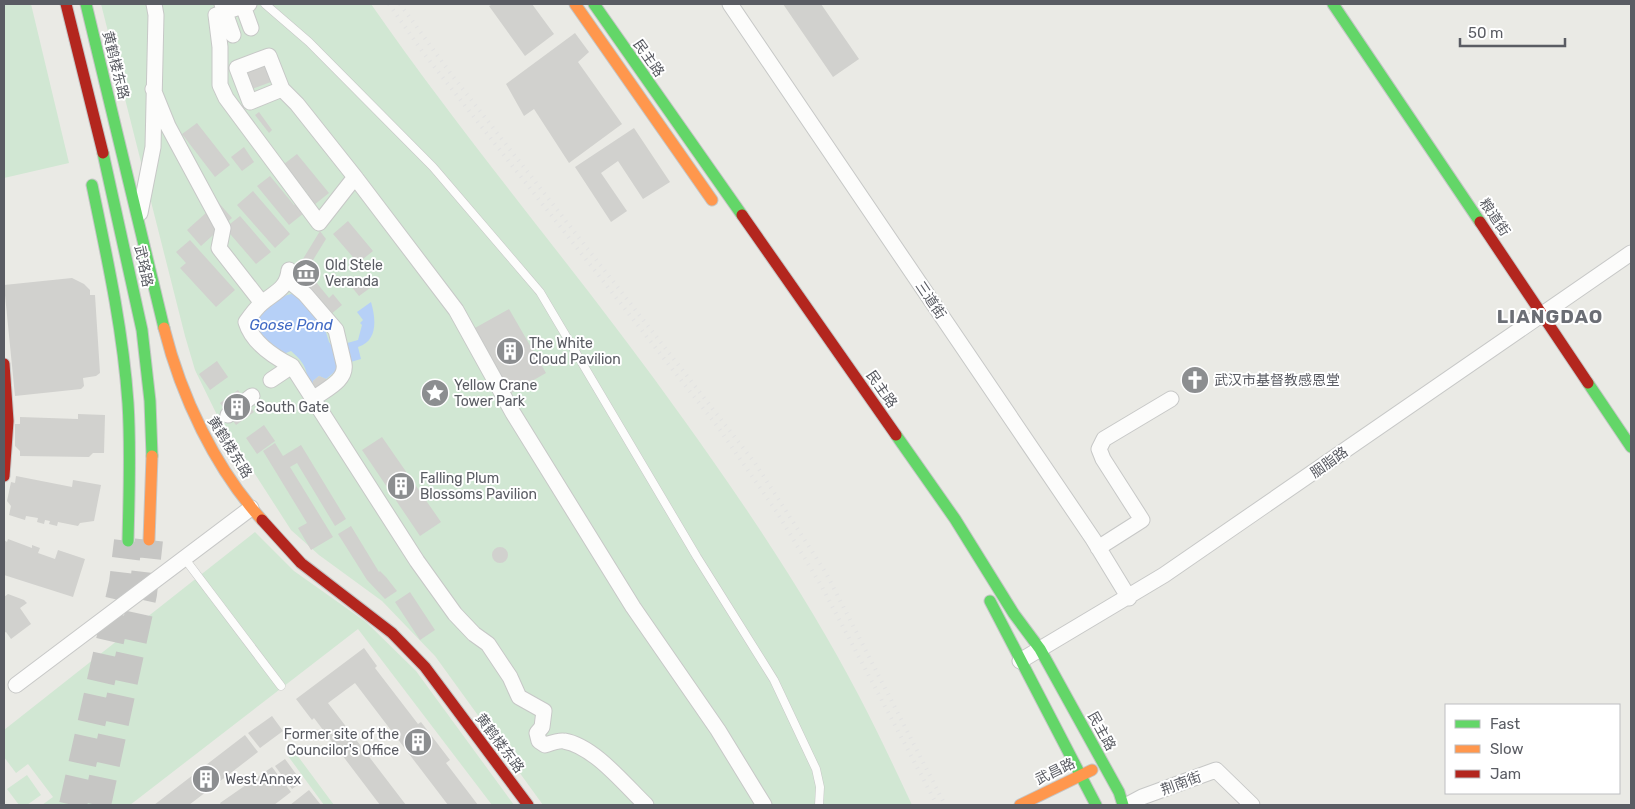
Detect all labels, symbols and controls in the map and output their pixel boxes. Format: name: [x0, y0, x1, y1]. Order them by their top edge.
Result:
scale bar: [1460, 15, 1565, 47]
text: 50 m: [1468, 24, 1503, 42]
street label: 黄鹤楼东路: [99, 29, 132, 101]
street label: 民主路: [630, 36, 668, 80]
street label: 粮道街: [1476, 195, 1513, 239]
street label: 武珞路: [131, 244, 156, 288]
place label: Old Stele Veranda: [325, 257, 383, 290]
museum icon: Old Stele Veranda: [291, 258, 321, 288]
street label: 三道街: [912, 278, 949, 322]
district label: LIANGDAO: [1497, 305, 1603, 328]
water label: Goose Pond: [249, 316, 334, 334]
place label: The White Cloud Pavilion: [529, 335, 621, 368]
building icon: The White Cloud Pavilion: [495, 336, 525, 366]
church icon: 武汉市基督教感恩堂: [1180, 365, 1210, 395]
street label: 民主路: [863, 367, 901, 411]
place label: 武汉市基督教感恩堂: [1214, 372, 1340, 389]
place label: Yellow Crane Tower Park: [454, 377, 537, 410]
place icon: Yellow Crane Tower Park: [420, 378, 450, 408]
building icon: South Gate: [222, 392, 252, 422]
place label: South Gate: [256, 399, 329, 416]
street label: 黄鹤楼东路: [204, 413, 255, 481]
street label: 胭脂路: [1307, 443, 1351, 481]
place label: Falling Plum Blossoms Pavilion: [420, 470, 537, 503]
building icon: Falling Plum Blossoms Pavilion: [386, 471, 416, 501]
legend: [1445, 704, 1620, 794]
street label: 民主路: [1084, 709, 1119, 754]
street label: 黄鹤楼东路: [472, 710, 527, 776]
text: Fast: [1490, 715, 1520, 733]
place label: Former site of the Councilor's Office: [284, 726, 399, 759]
building icon: Former site of the Councilor's Office: [403, 727, 433, 757]
text: Slow: [1490, 740, 1523, 758]
street label: 武昌路: [1033, 755, 1078, 788]
building icon: West Annex: [191, 764, 221, 794]
text: Jam: [1490, 765, 1521, 783]
street label: 荆南街: [1159, 768, 1204, 799]
place label: West Annex: [225, 771, 301, 788]

